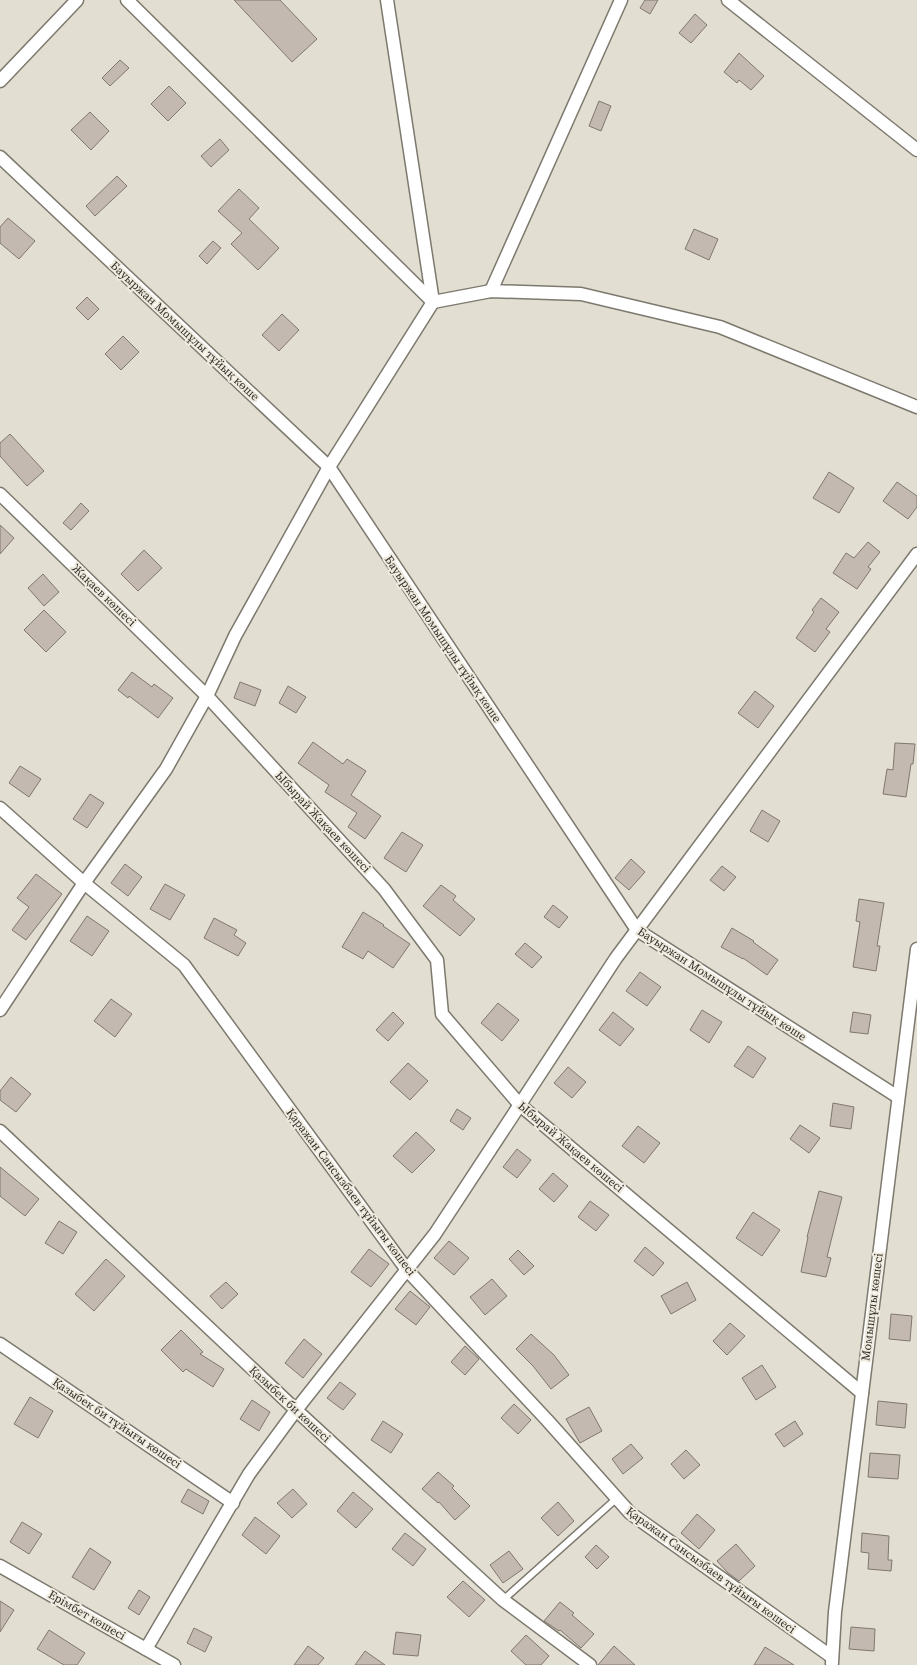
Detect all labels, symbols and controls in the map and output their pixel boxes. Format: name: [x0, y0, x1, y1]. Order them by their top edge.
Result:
street label: Бауыржан Момышұлы тұйық көше: [107, 258, 263, 404]
street label: Бауыржан Момышұлы тұйық көше: [381, 552, 505, 726]
street label: Жақаев көшесі: [68, 560, 140, 630]
street label: Ыбырай Жақаев көшесі: [272, 768, 375, 877]
street label: Бауыржан Момышұлы тұйық көше: [635, 923, 809, 1045]
street label: Ыбырай Жақаев көшесі: [515, 1098, 628, 1196]
street label: Қаражан Сансызбаев тұйығы көшесі: [283, 1105, 420, 1279]
street label: Момышұлы көшесі: [857, 1252, 887, 1362]
street label: Қазыбек би көшесі: [246, 1362, 334, 1446]
street label: Қазыбек би тұйығы көшесі: [49, 1374, 185, 1472]
street label: Қаражан Сансызбаев тұйығы көшесі: [623, 1503, 799, 1637]
street label: Ерімбет көшесі: [45, 1586, 129, 1644]

